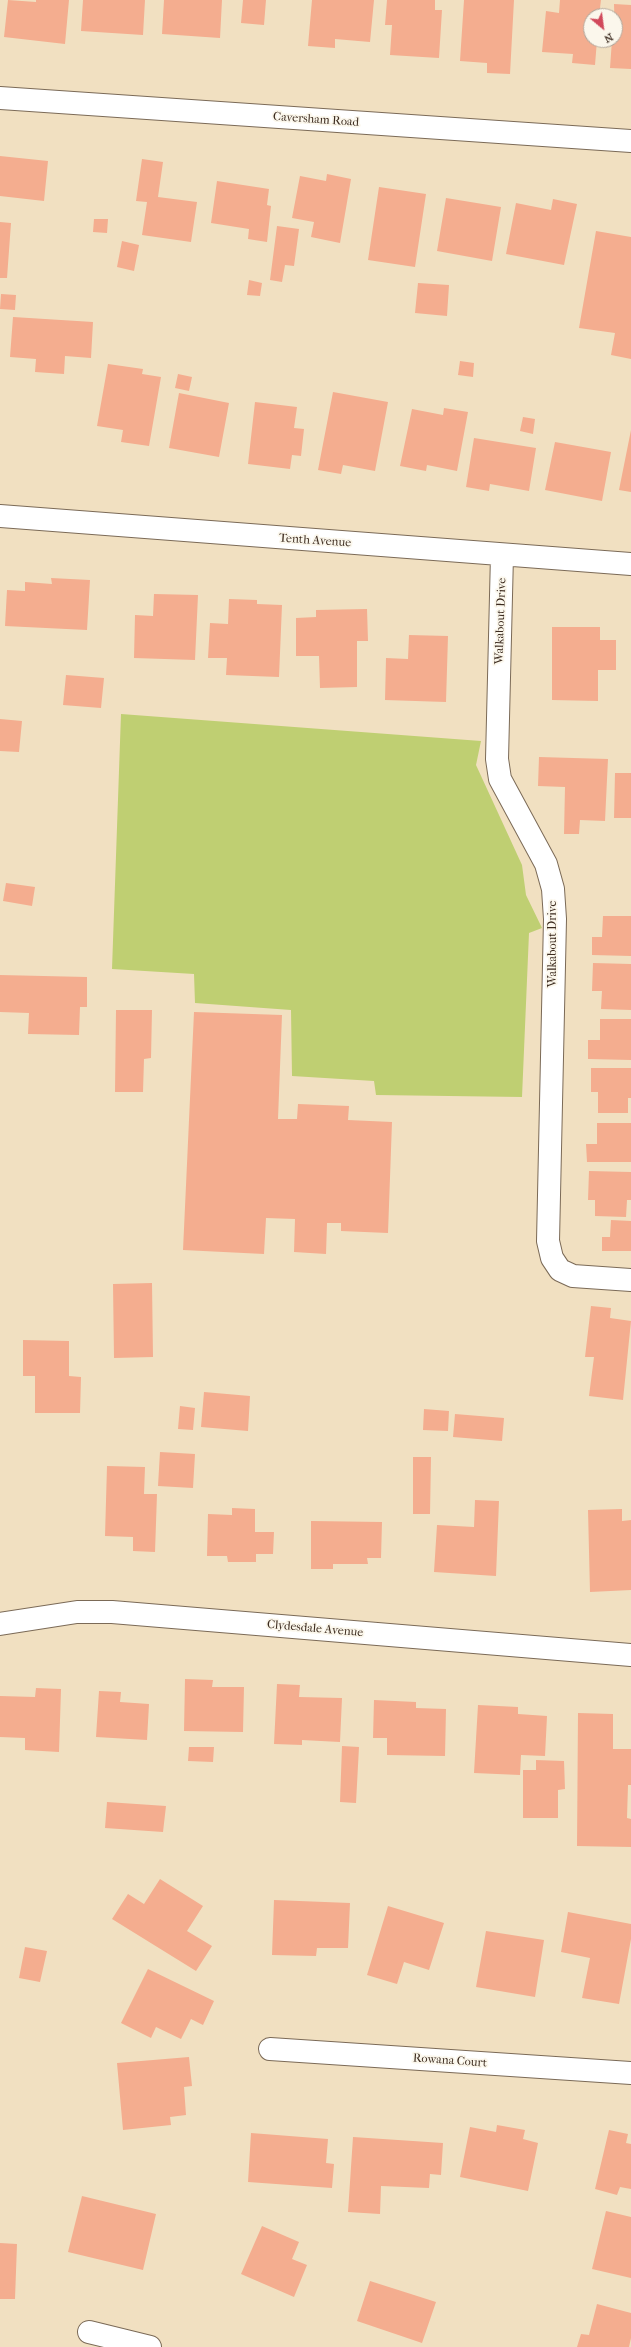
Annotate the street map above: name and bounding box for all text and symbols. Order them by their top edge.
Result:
north arrow [583,8,623,48]
text: N [602,30,615,46]
street label: Caversham Road [273,110,359,130]
street label: Tenth Avenue [278,531,352,551]
street label: Walkabout Drive [492,577,510,665]
street label: Walkabout Drive [546,901,560,987]
street label: Clydesdale Avenue [266,1618,364,1640]
street label: Rowana Court [413,2051,487,2071]

